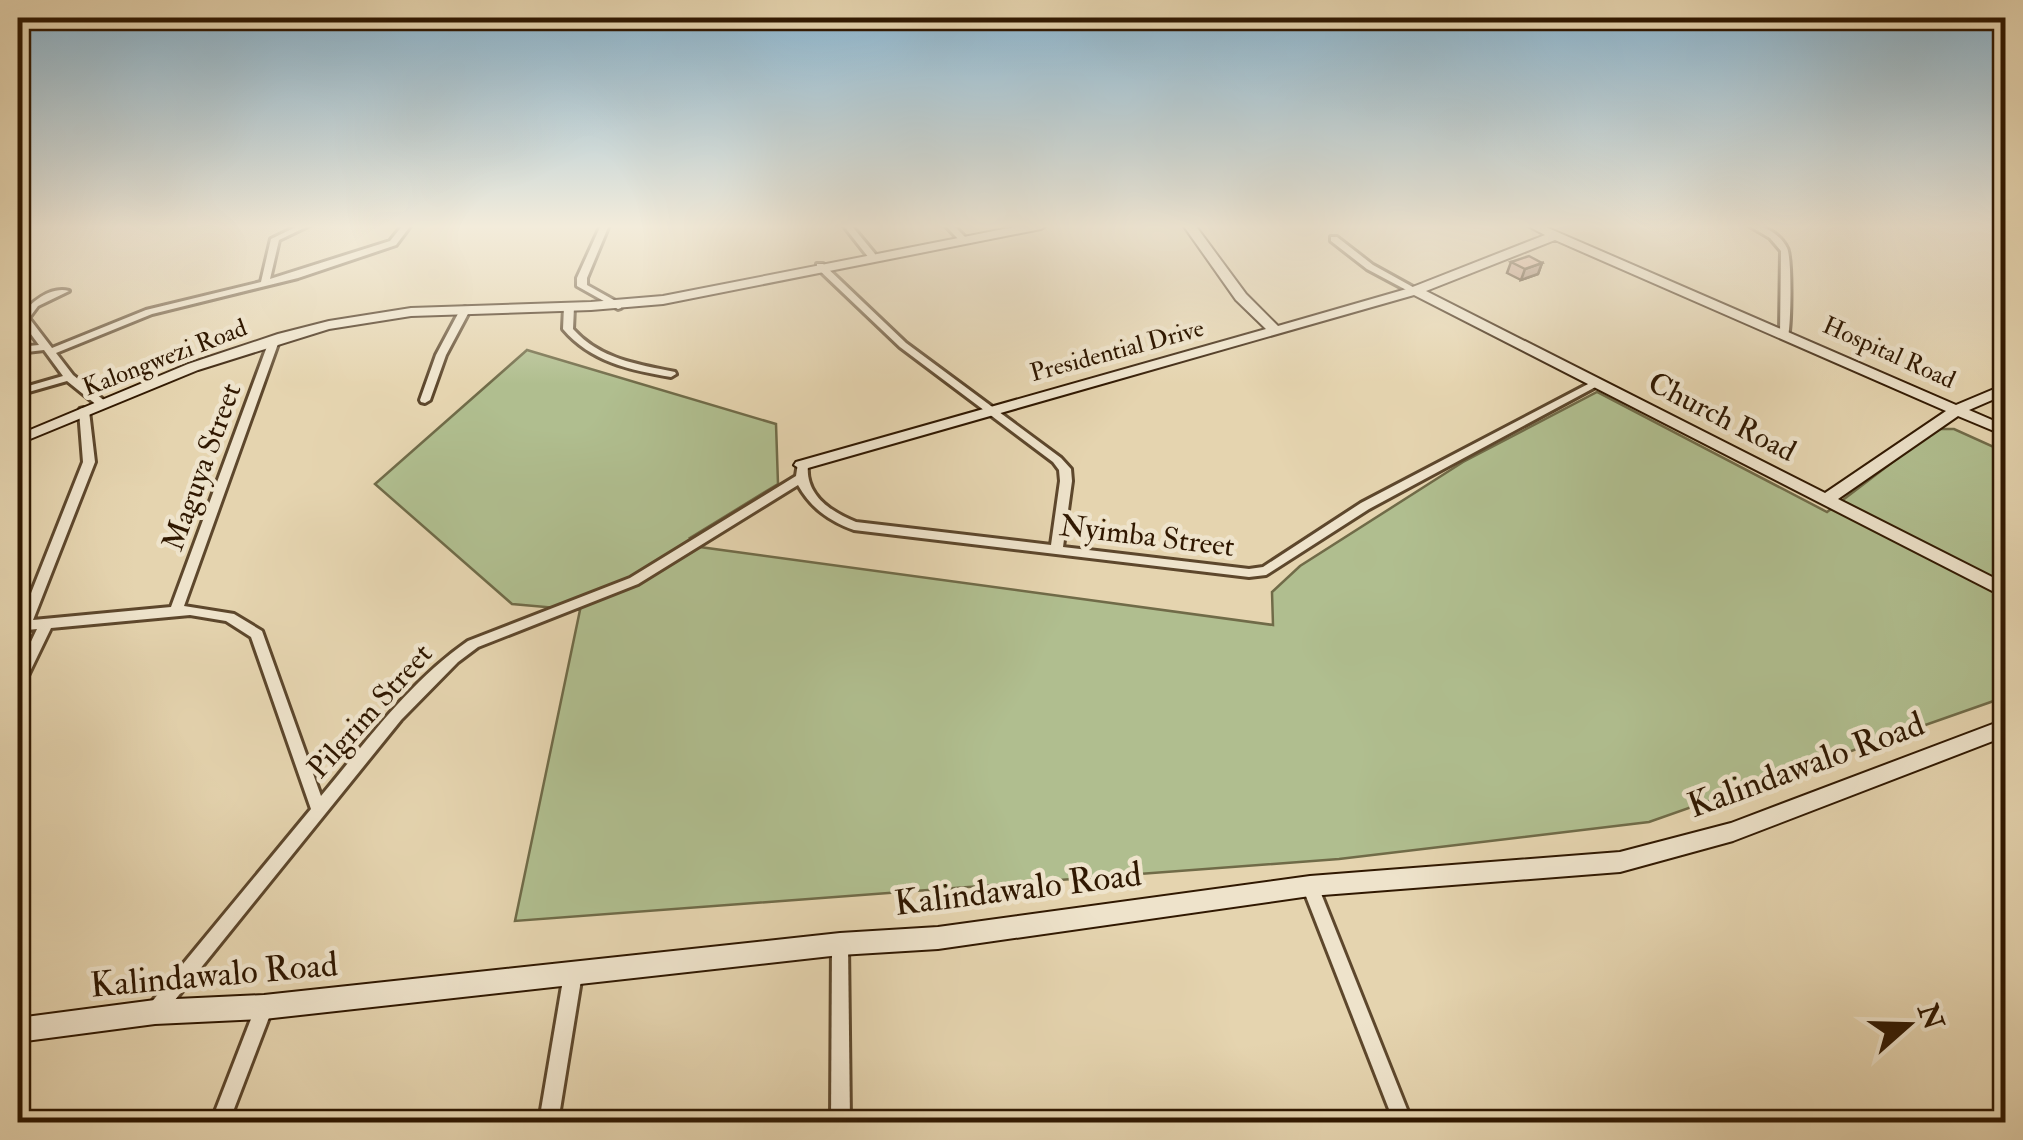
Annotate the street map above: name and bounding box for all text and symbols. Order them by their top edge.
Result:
street label: Hospital Road [1818,310,1960,396]
street label: Kalongwezi Road [79,312,251,404]
street label: Presidential Drive [1027,313,1207,389]
street label: Church Road [1642,364,1802,470]
street label: Maguya Street [155,378,250,556]
street label: Nyimba Street [1057,507,1237,565]
street label: Pilgrim Street [300,636,440,786]
street label: Kalindawalo Road [1682,702,1930,828]
street label: Kalindawalo Road [892,852,1144,926]
street label: Kalindawalo Road [88,942,340,1008]
north arrow [1858,975,1958,1075]
text: N [1909,998,1951,1036]

